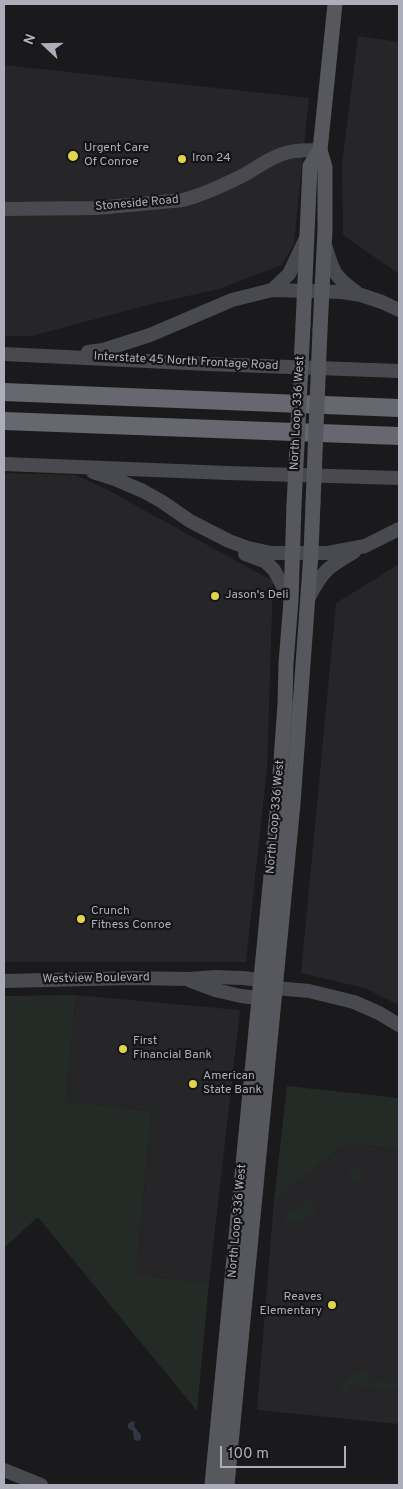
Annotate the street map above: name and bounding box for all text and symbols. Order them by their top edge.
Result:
north arrow [20,20,70,70]
text: N [21,32,40,47]
place label: Urgent Care Of Conroe [84,142,149,170]
marker: Urgent Care Of Conroe [66,149,80,163]
place label: Iron 24 [192,152,231,166]
marker: Iron 24 [176,153,188,165]
street label: Stoneside Road [95,193,179,215]
street label: Interstate 45 North Frontage Road [93,350,279,374]
street label: North Loop 336 West [288,356,308,470]
place label: Jason's Deli [225,589,288,603]
marker: Jason's Deli [209,590,221,602]
street label: North Loop 336 West [264,759,288,875]
place label: Crunch Fitness Conroe [91,905,171,933]
marker: Crunch Fitness Conroe [75,913,87,925]
street label: Westview Boulevard [42,971,150,987]
place label: First Financial Bank [133,1035,212,1063]
marker: First Financial Bank [117,1043,129,1055]
place label: American State Bank [203,1070,262,1098]
marker: American State Bank [187,1078,199,1090]
street label: North Loop 336 West [226,1163,250,1279]
place label: Reaves Elementary [260,1291,322,1319]
marker: Reaves Elementary [326,1299,338,1311]
scale bar [223,1436,349,1468]
text: 100 m [228,1445,269,1464]

